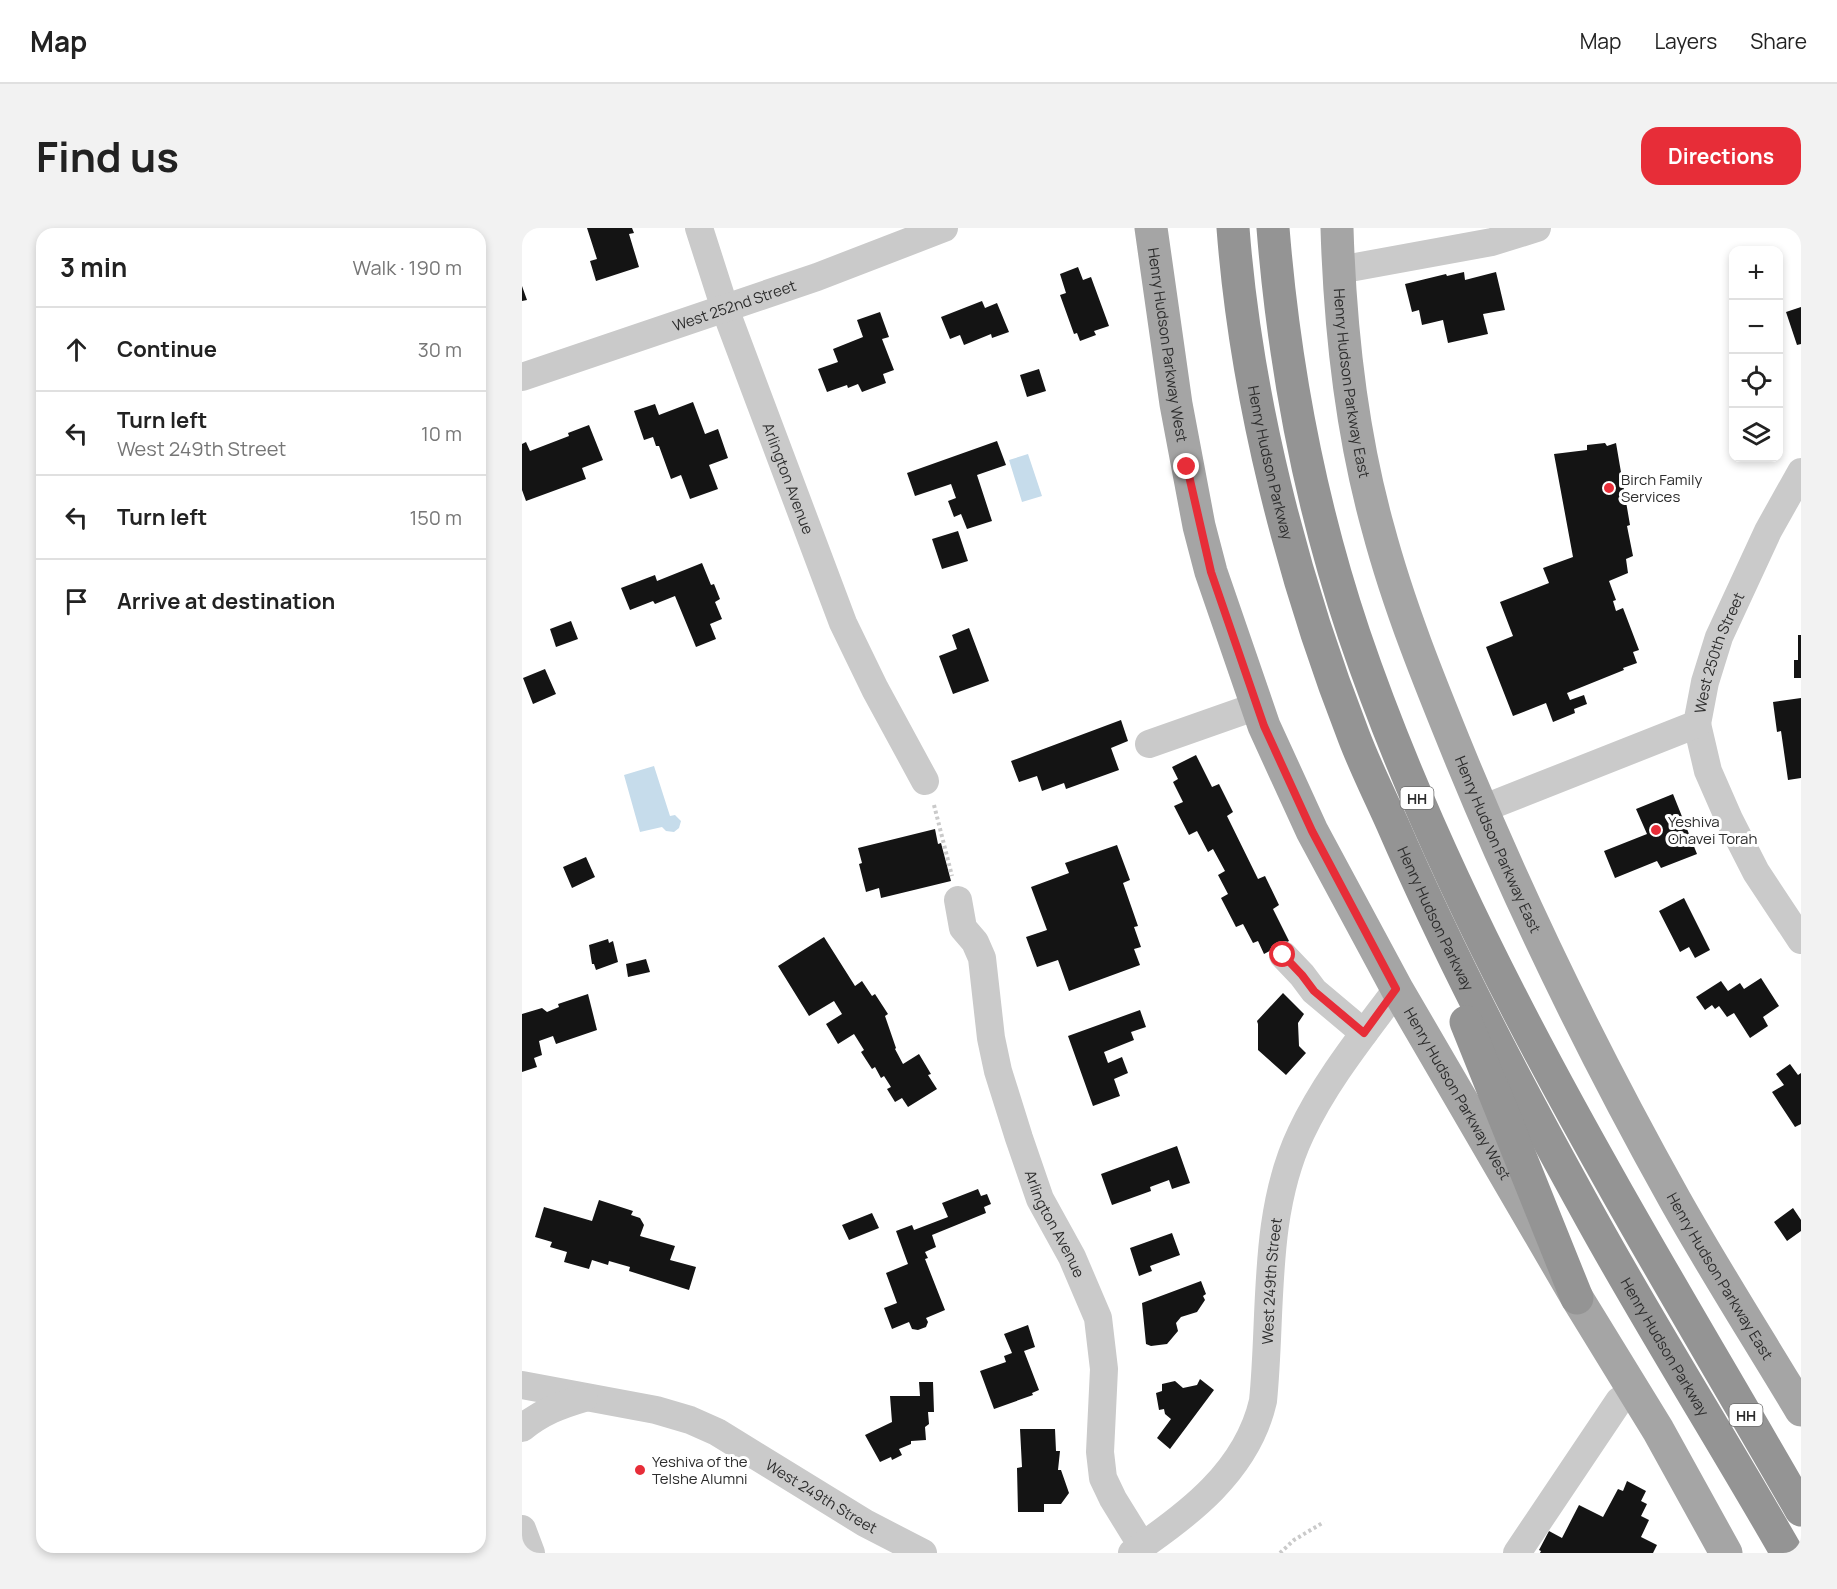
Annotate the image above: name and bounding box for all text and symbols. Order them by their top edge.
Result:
text: Map [30,22,87,60]
text: Map [1580,27,1621,55]
text: Layers [1654,27,1717,55]
text: Share [1750,27,1807,55]
text: Find us [36,127,179,185]
button: Directions [1641,127,1801,185]
street label: Henry Hudson Parkway West [1143,246,1193,444]
map controls [1729,246,1783,462]
button: + [1729,246,1783,300]
text: 3 min [60,249,127,285]
text: Walk · 190 m [353,254,462,281]
street label: West 252nd Street [670,274,799,336]
street label: Henry Hudson Parkway East [1329,288,1376,480]
button: − [1729,300,1783,354]
icon: ahead [60,333,93,366]
text: Continue [117,334,217,364]
text: 30 m [418,336,462,363]
button: locate [1729,354,1783,408]
street label: Henry Hudson Parkway [1243,384,1299,542]
text: Turn left [117,405,207,435]
button: layers [1729,408,1783,462]
icon: left [60,417,93,450]
text: 10 m [421,420,462,447]
street label: Arlington Avenue [758,420,819,537]
text: West 249th Street [117,435,286,462]
route end [1173,453,1199,479]
place label: Birch Family Services [1621,469,1702,507]
marker: Birch Family Services [1602,481,1616,495]
icon: left [60,501,93,534]
text: Turn left [117,502,207,532]
text: 150 m [409,504,462,531]
icon: arrive [60,585,93,618]
text: Arrive at destination [117,586,335,616]
street label: West 250th Street [1689,589,1749,715]
street label: Henry Hudson Parkway East [1450,752,1546,936]
road number: HH [1400,787,1434,809]
place label: Yeshiva Ohavei Torah [1668,811,1757,849]
marker: Yeshiva Ohavei Torah [1649,823,1663,837]
street label: Henry Hudson Parkway [1393,843,1479,994]
route start [1269,941,1295,967]
street label: Henry Hudson Parkway West [1399,1003,1516,1184]
street label: Arlington Avenue [1020,1167,1090,1281]
street label: Henry Hudson Parkway East [1664,1189,1778,1363]
street label: West 249th Street [1256,1216,1286,1345]
street label: Henry Hudson Parkway [1619,1274,1713,1420]
road number: HH [1730,1404,1762,1426]
place label: Yeshiva of the Telshe Alumni [652,1451,748,1489]
street label: West 249th Street [762,1454,881,1538]
marker: Yeshiva of the Telshe Alumni [633,1463,647,1477]

